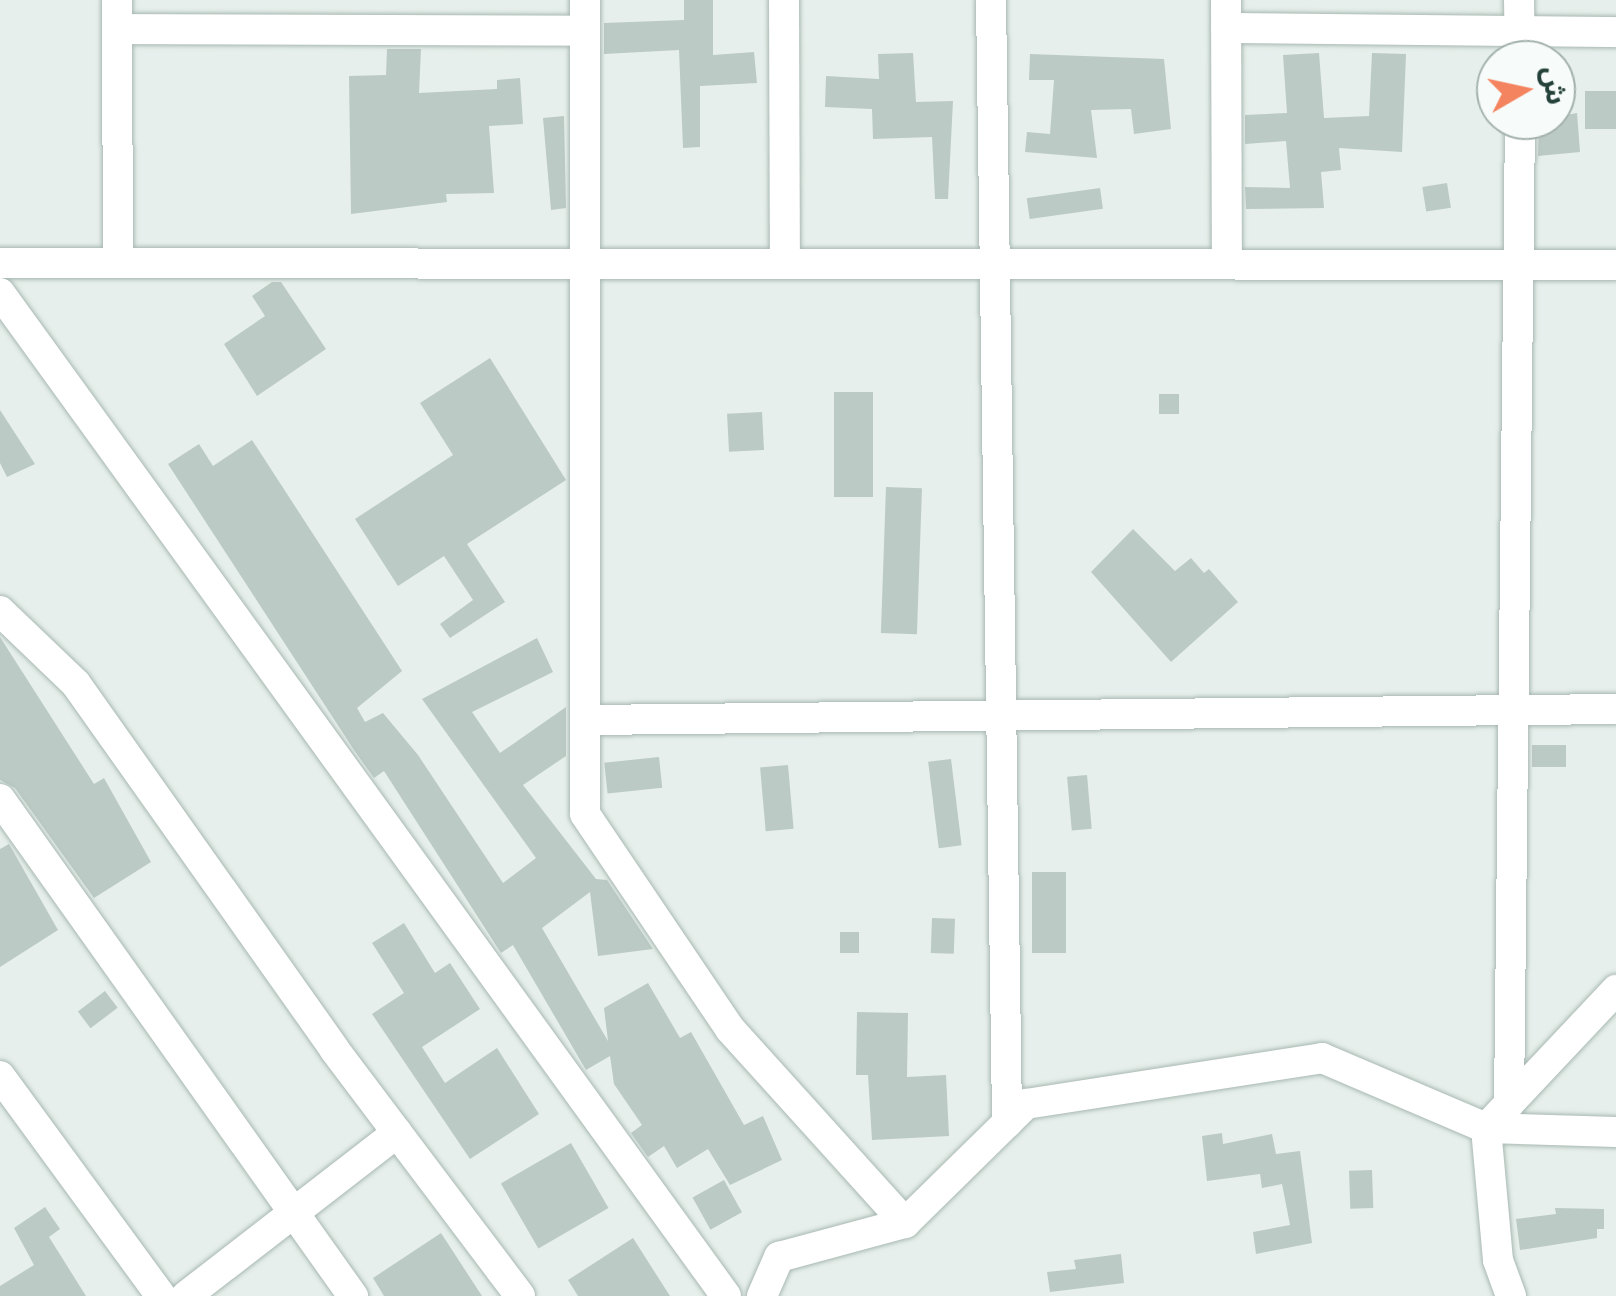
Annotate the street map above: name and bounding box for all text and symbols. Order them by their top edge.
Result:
north arrow [1476,40,1576,140]
text: ش [1534,64,1573,107]

